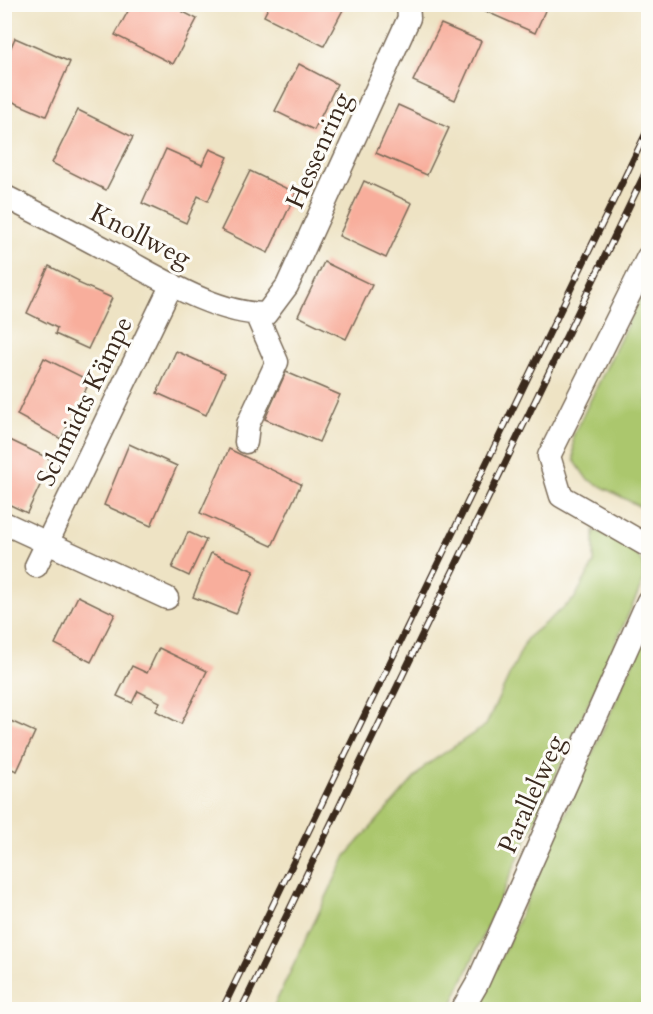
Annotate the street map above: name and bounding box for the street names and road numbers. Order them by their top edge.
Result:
street label: Hessenring [277,86,360,214]
street label: Knollweg [84,195,197,276]
street label: Schmidts Kämpe [28,311,141,492]
street label: Parallelweg [490,729,573,859]

